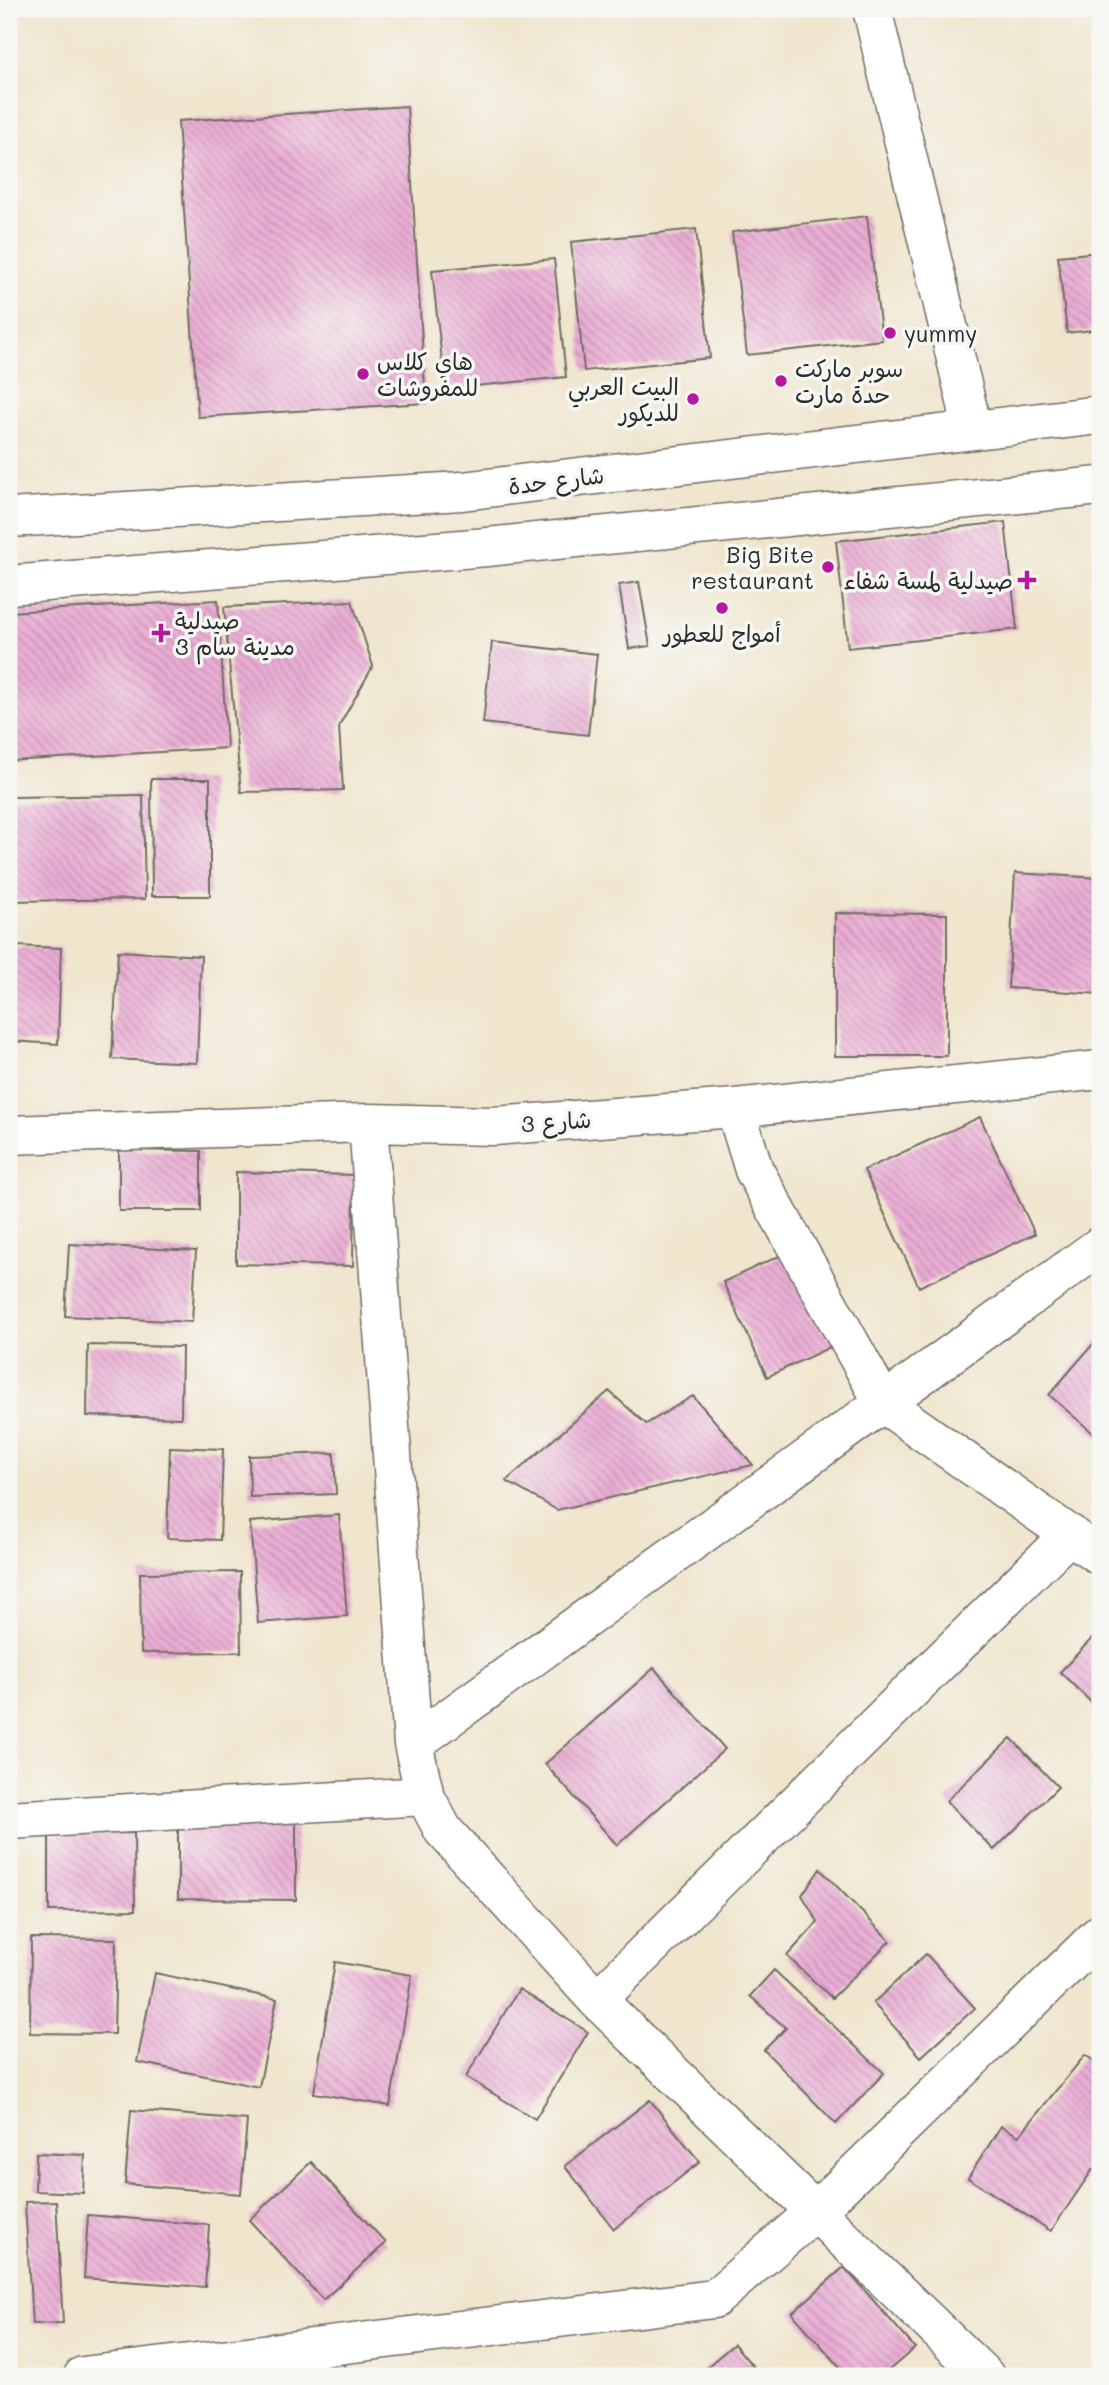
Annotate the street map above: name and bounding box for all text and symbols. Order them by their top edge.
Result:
place label: yummy [904,318,977,348]
marker: yummy [882,325,898,341]
place label: هاي كلاس للمفروشات [377,346,478,402]
place label: سوبر ماركت حدة مارت [795,353,903,409]
marker: هاي كلاس للمفروشات [355,366,371,382]
place label: البيت العربي للديكور [568,371,679,428]
marker: سوبر ماركت حدة مارت [773,373,789,389]
marker: البيت العربي للديكور [685,391,701,407]
street label: شارع حدة [506,459,606,503]
place label: Big Bite restaurant [691,539,814,595]
marker: Big Bite restaurant [820,559,836,575]
place label: صيدلية لمسة شفاء [843,565,1013,595]
marker: صيدلية لمسة شفاء [1019,572,1035,588]
marker: أمواج للعطور [714,600,730,616]
place label: صيدلية مدينة سام 3 [175,605,295,665]
place label: أمواج للعطور [661,618,781,650]
marker: صيدلية مدينة سام 3 [153,625,169,641]
street label: شارع 3 [520,1104,592,1140]

